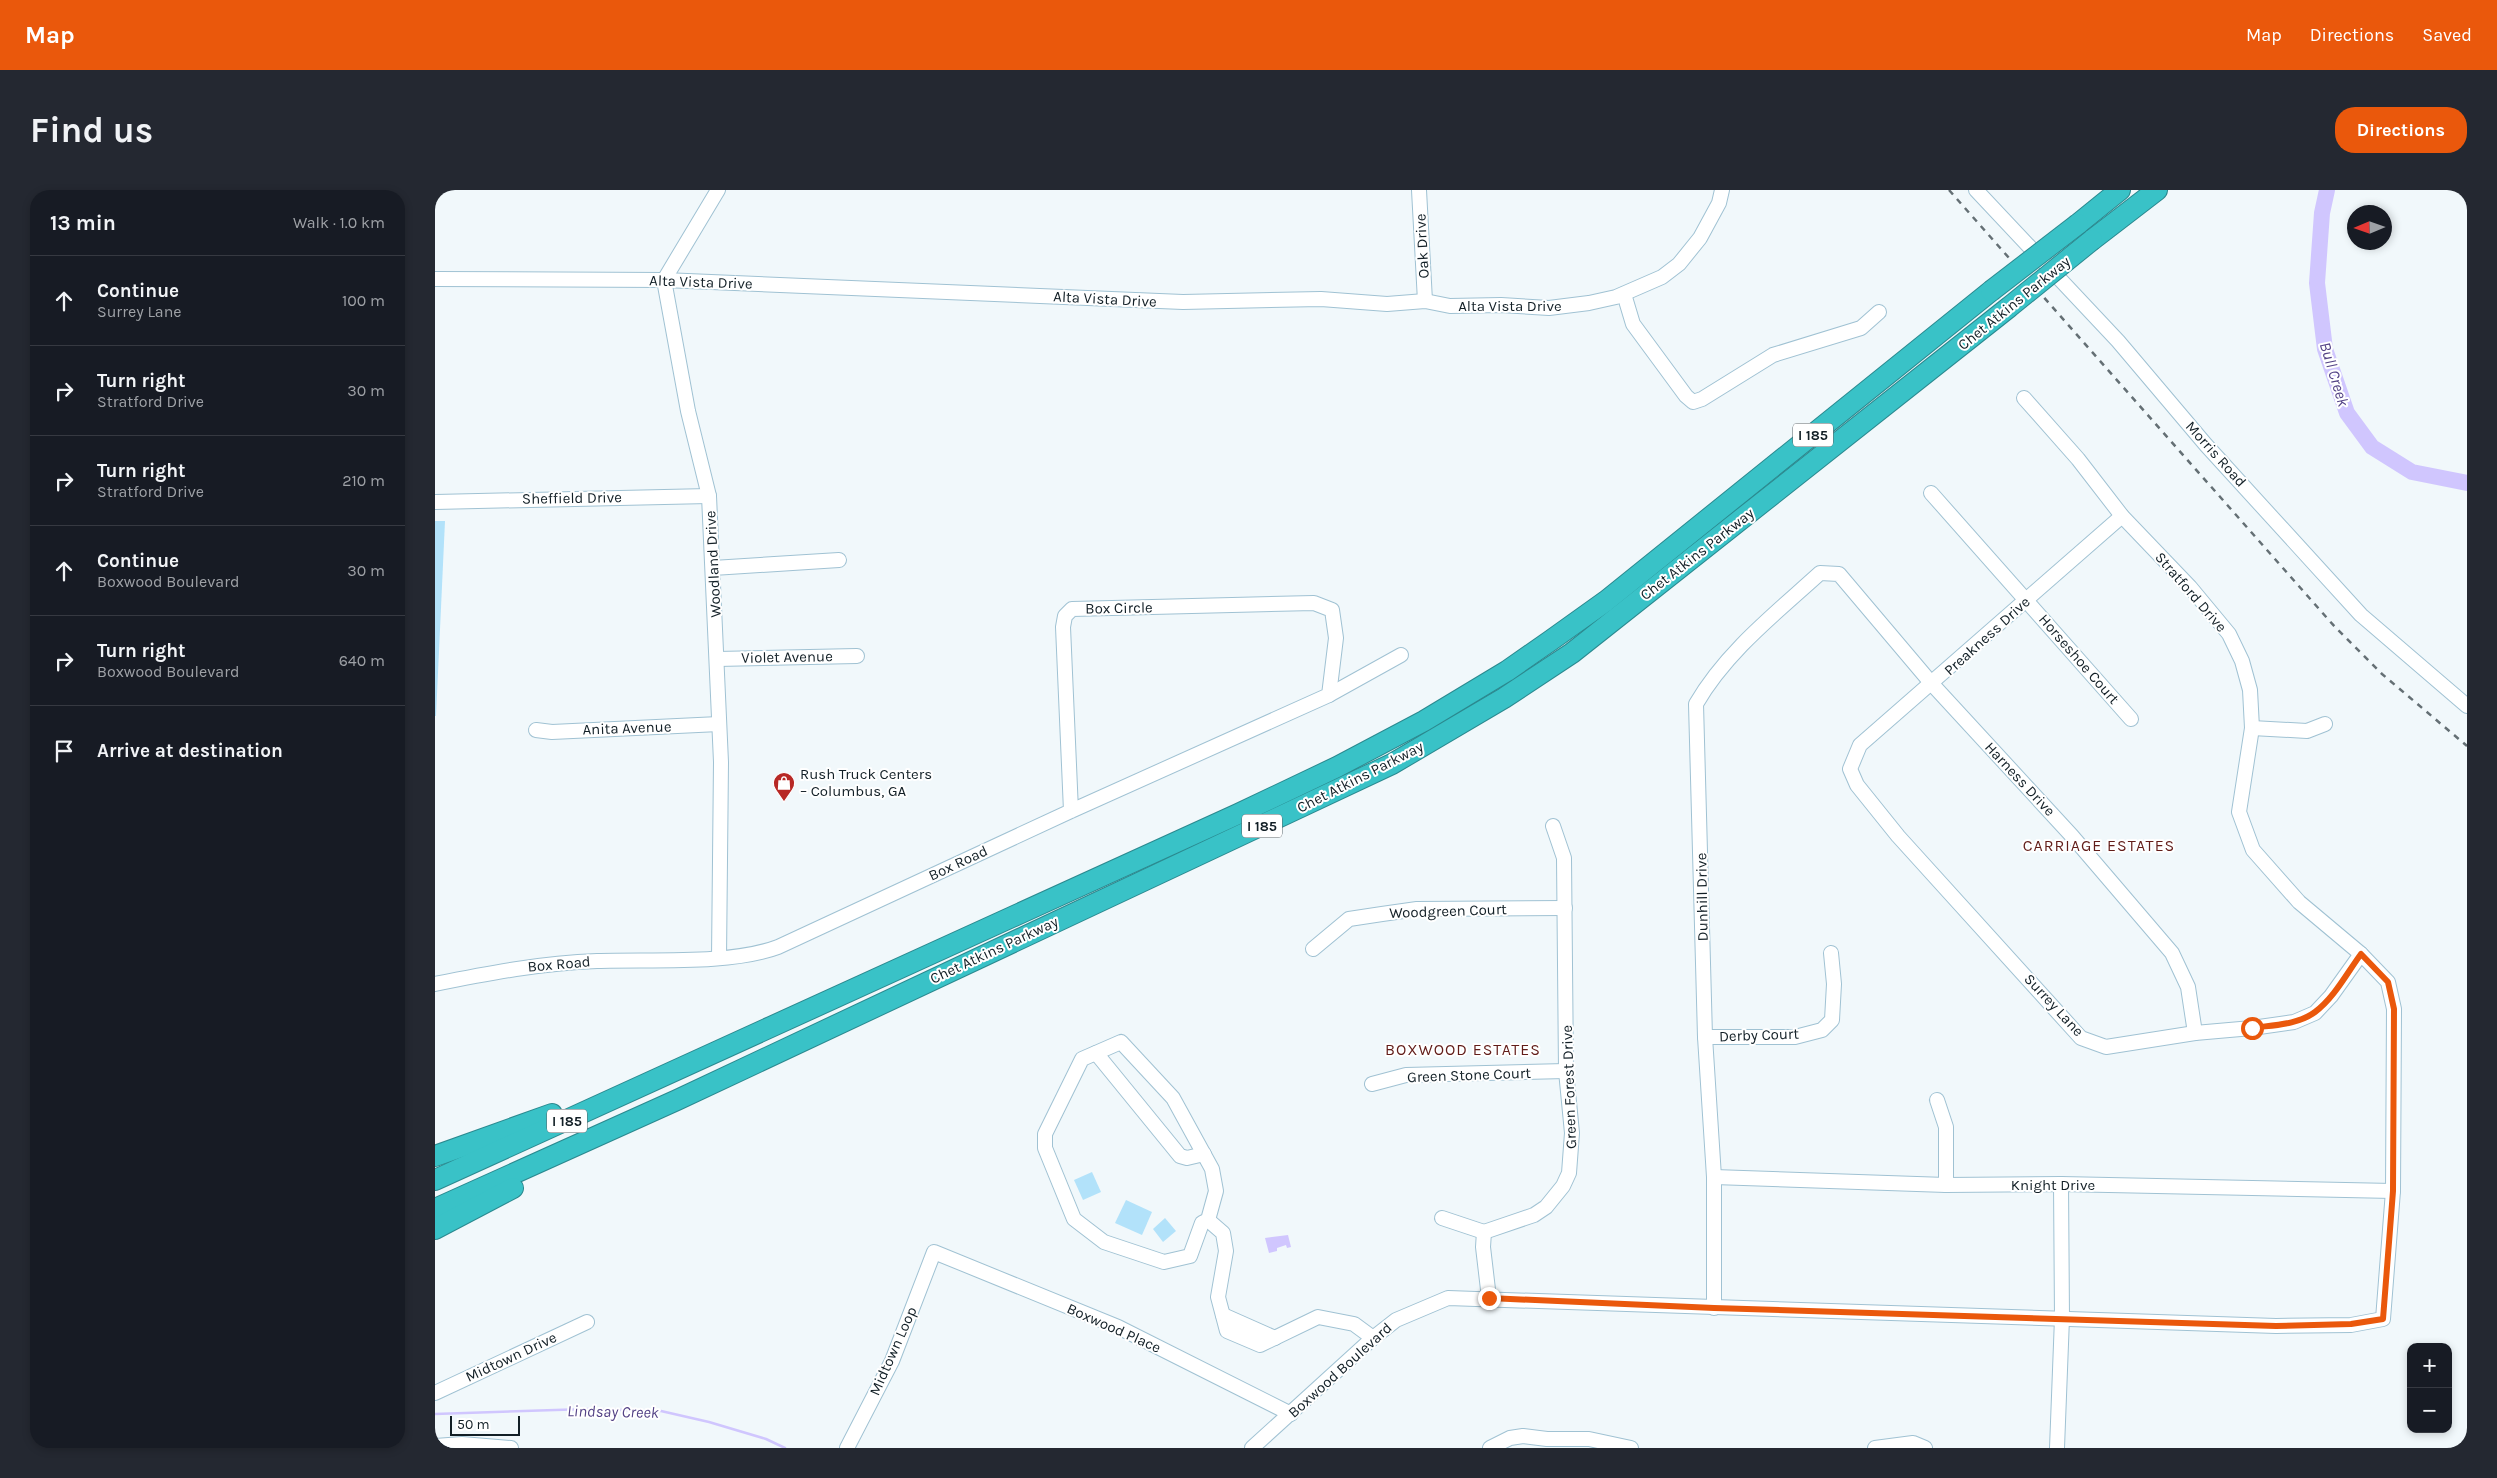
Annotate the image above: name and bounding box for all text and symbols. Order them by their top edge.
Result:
text: Map [25,21,75,49]
text: Map [2246,24,2282,46]
text: Directions [2310,24,2394,46]
text: Saved [2422,24,2472,46]
button: Directions [2335,107,2467,153]
text: Find us [30,110,153,151]
north arrow [2347,205,2392,250]
text: 13 min [50,211,116,235]
text: Walk · 1.0 km [293,213,385,232]
street label: Oak Drive [1411,213,1433,279]
street label: Chet Atkins Parkway [1954,252,2074,354]
street label: Alta Vista Drive [649,271,753,293]
text: Continue [97,280,179,302]
icon: ahead [50,287,78,315]
street label: Alta Vista Drive [1053,287,1157,311]
text: 100 m [342,291,385,310]
street label: Alta Vista Drive [1458,297,1562,315]
text: Surrey Lane [97,302,182,321]
water label: Bull Creek [2316,340,2354,410]
text: Turn right [97,370,186,392]
icon: right [50,377,78,405]
text: 30 m [347,381,385,400]
text: Stratford Drive [97,392,204,411]
street label: Morris Road [2182,417,2250,491]
road number: I 185 [1793,424,1833,446]
text: Turn right [97,460,186,482]
icon: right [50,467,78,495]
text: 210 m [342,471,385,490]
text: Stratford Drive [97,482,204,501]
street label: Sheffield Drive [522,488,622,508]
street label: Chet Atkins Parkway [1637,504,1757,604]
street label: Woodland Drive [701,510,725,618]
street label: Stratford Drive [2151,548,2231,636]
text: Continue [97,550,179,572]
icon: ahead [50,557,78,585]
text: 30 m [347,561,385,580]
text: Boxwood Boulevard [97,572,239,591]
street label: Preakness Drive [1940,593,2034,679]
street label: Box Circle [1085,598,1153,618]
street label: Horseshoe Court [2035,610,2123,708]
text: Turn right [97,640,186,662]
icon: right [50,647,78,675]
street label: Violet Avenue [741,647,833,667]
text: 640 m [339,651,385,670]
text: Boxwood Boulevard [97,662,239,681]
street label: Anita Avenue [582,717,672,739]
icon: arrive [50,737,78,765]
street label: Chet Atkins Parkway [1294,737,1426,817]
street label: Harness Drive [1981,738,2059,820]
text: Arrive at destination [97,740,283,762]
place label: Rush Truck Centers – Columbus, GA [800,765,932,800]
shop icon: Rush Truck Centers – Columbus, GA [772,771,796,802]
road number: I 185 [1242,814,1282,838]
district label: CARRIAGE ESTATES [2023,836,2175,855]
street label: Box Road [926,841,990,885]
street label: Dunhill Drive [1692,853,1712,941]
street label: Woodgreen Court [1389,900,1507,922]
street label: Chet Atkins Parkway [927,912,1061,988]
street label: Box Road [527,952,591,976]
street label: Surrey Lane [2020,970,2088,1040]
route start [2241,1017,2264,1040]
street label: Green Forest Drive [1558,1025,1580,1149]
street label: Derby Court [1719,1025,1800,1045]
district label: BOXWOOD ESTATES [1385,1040,1541,1059]
street label: Green Stone Court [1407,1064,1532,1086]
road number: I 185 [547,1109,587,1132]
street label: Knight Drive [2011,1176,2095,1194]
route end [1478,1287,1501,1310]
street label: Boxwood Place [1064,1299,1164,1357]
street label: Midtown Loop [865,1304,921,1398]
street label: Boxwood Boulevard [1284,1319,1396,1421]
street label: Midtown Drive [463,1328,559,1386]
map controls [2407,1343,2452,1433]
button: + [2407,1343,2452,1388]
button: − [2407,1388,2452,1433]
water label: Lindsay Creek [567,1401,660,1422]
scale bar [450,1413,520,1436]
text: 50 m [457,1416,490,1433]

